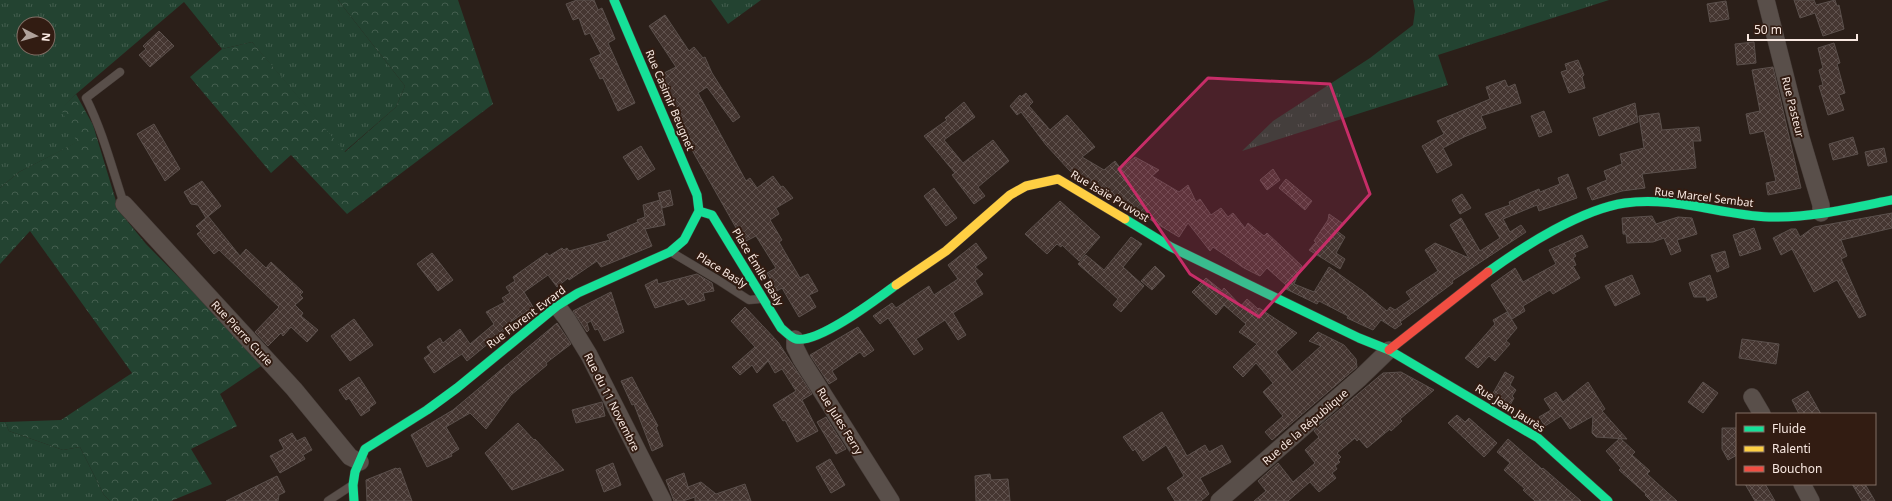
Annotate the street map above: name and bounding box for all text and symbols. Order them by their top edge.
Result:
north arrow [16,16,56,56]
scale bar [1748,16,1857,42]
text: 50 m [1754,21,1782,38]
text: N [39,32,54,42]
street label: Rue Casimir Beugnet [642,47,699,153]
street label: Rue Pasteur [1779,75,1808,139]
street label: Rue Isaïe Pruvost [1068,166,1152,225]
street label: Rue Marcel Sembat [1654,183,1755,210]
street label: Place Émile Basly [729,225,788,309]
street label: Place Basly [694,248,751,291]
street label: Rue Florent Evrard [483,282,568,351]
street label: Rue Pierre Curie [208,297,276,368]
street label: Rue du 11 Novembre [581,350,644,454]
street label: Rue Jean Jaurès [1473,380,1548,435]
street label: Rue Jules Ferry [814,384,867,457]
street label: Rue de la République [1259,385,1351,468]
legend [1736,413,1876,485]
text: Fluide [1772,420,1806,437]
text: Ralenti [1772,440,1811,457]
text: Bouchon [1772,460,1822,477]

